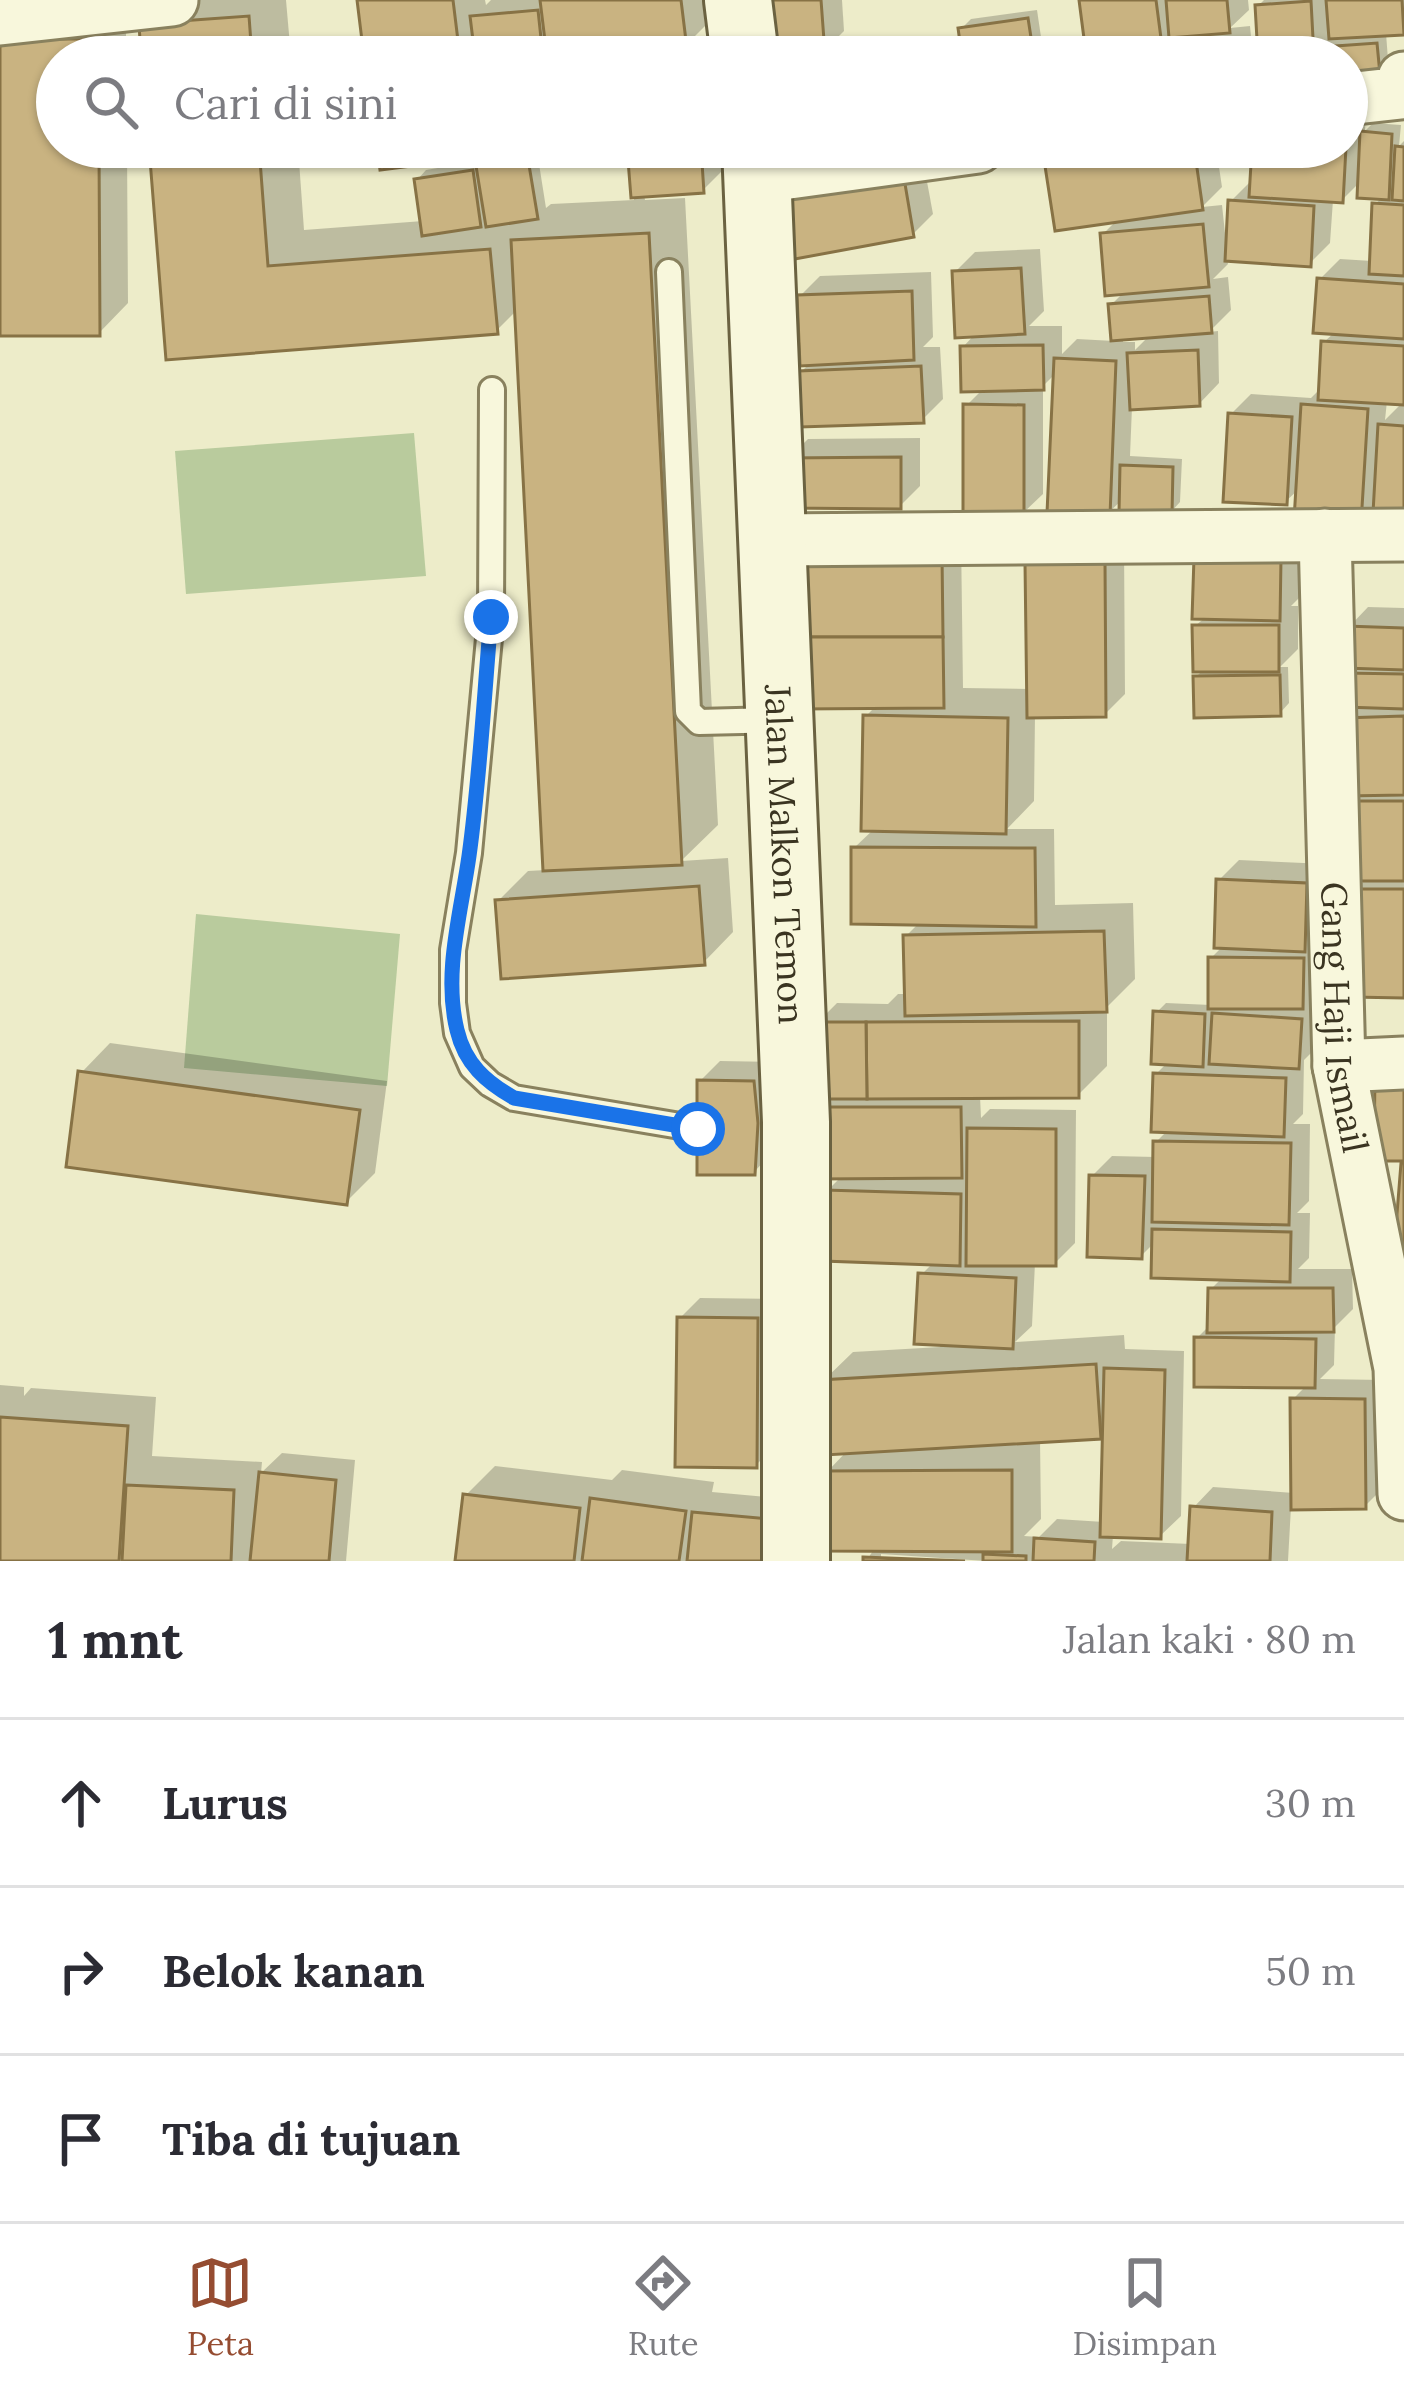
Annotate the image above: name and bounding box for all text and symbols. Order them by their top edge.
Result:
search box [36,36,1368,168]
icon: search [78,69,144,135]
text: Cari di sini [174,74,397,131]
route end [464,590,518,644]
street label: Jalan Malkon Temon [755,683,815,1025]
street label: Gang Haji Ismail [1311,881,1379,1156]
route start [671,1102,725,1156]
text: 1 mnt [48,1607,182,1672]
text: Jalan kaki · 80 m [1063,1614,1356,1664]
icon: ahead [48,1770,114,1836]
text: Lurus [162,1774,288,1831]
text: 30 m [1265,1778,1356,1828]
icon: right [48,1938,114,2004]
text: Belok kanan [162,1942,425,1999]
text: 50 m [1265,1946,1356,1996]
icon: arrive [48,2106,114,2172]
text: Tiba di tujuan [162,2110,460,2167]
tab: Peta [187,2250,254,2364]
tab: Rute [628,2250,699,2364]
tab: Disimpan [1072,2250,1217,2364]

